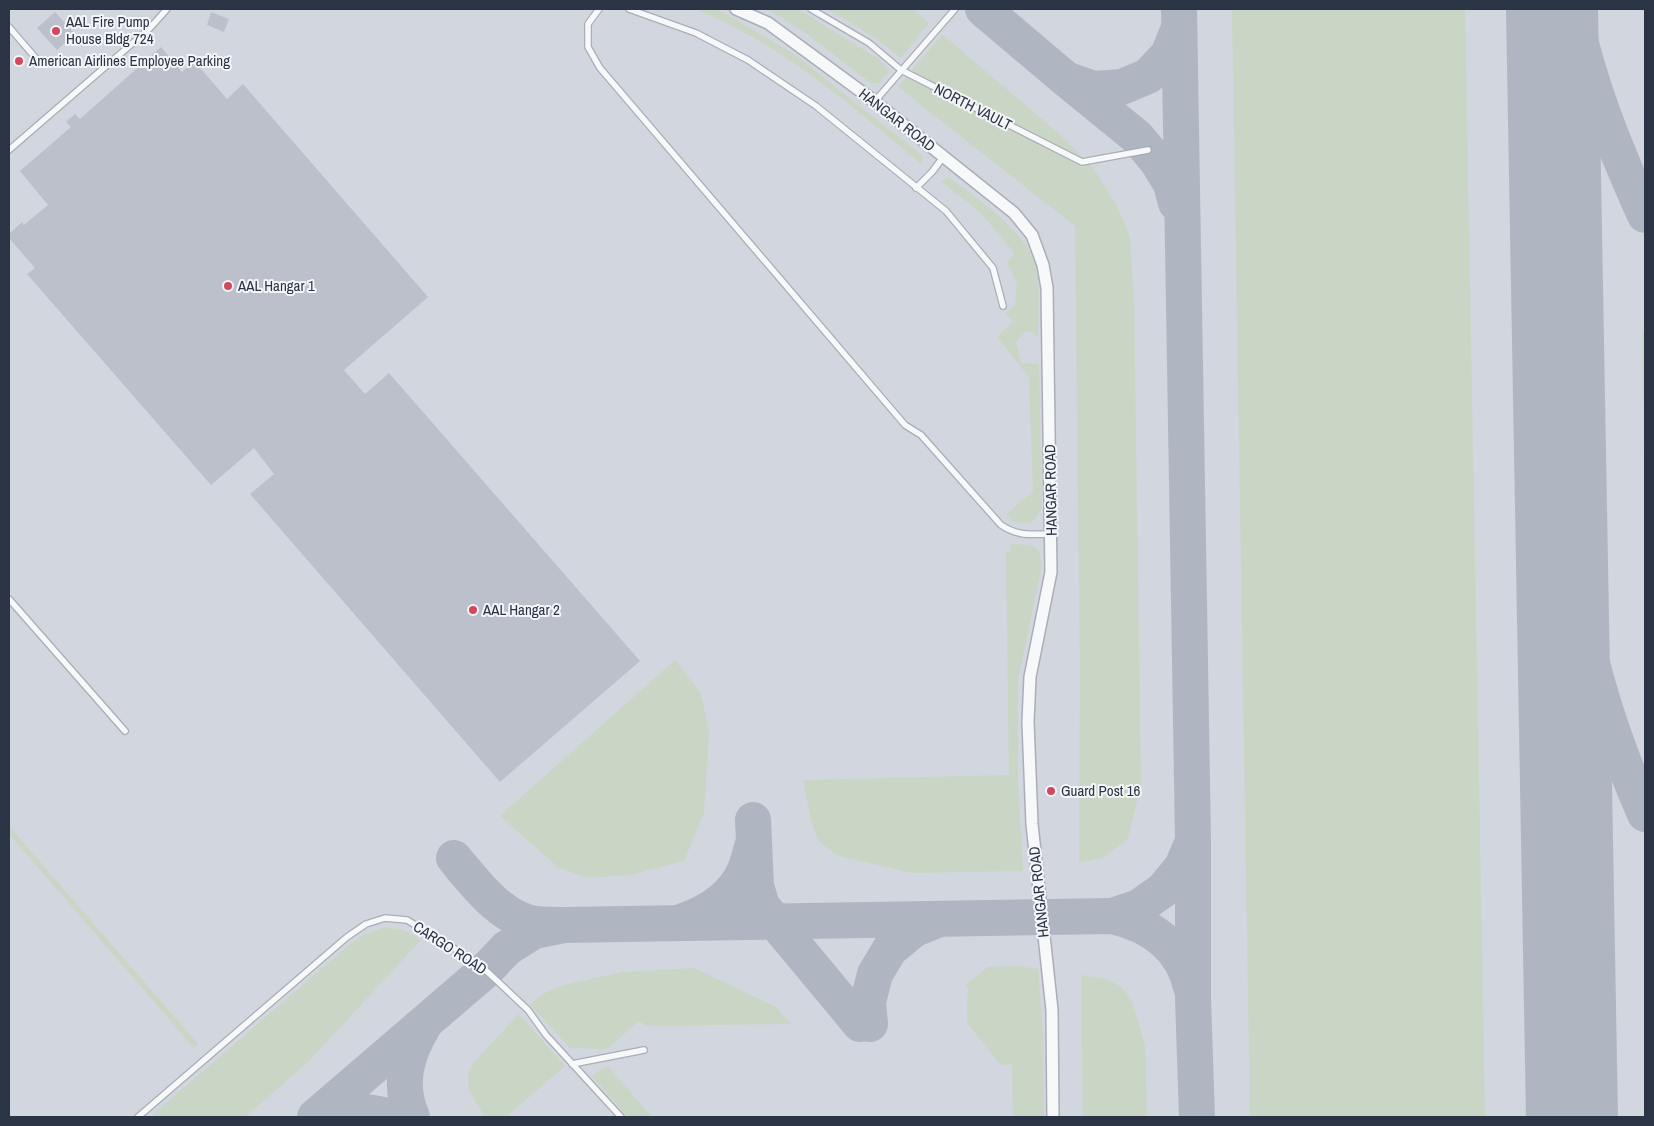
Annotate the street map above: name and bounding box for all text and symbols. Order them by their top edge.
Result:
place label: AAL Fire Pump House Bldg 724 [65,11,154,49]
marker: AAL Fire Pump House Bldg 724 [50,25,62,37]
place label: American Airlines Employee Parking [28,50,230,71]
marker: American Airlines Employee Parking [13,55,25,67]
street label: NORTH VAULT [931,78,1016,135]
street label: HANGAR ROAD [855,83,940,156]
place label: AAL Hangar 1 [237,275,315,296]
marker: AAL Hangar 1 [222,280,234,292]
street label: HANGAR ROAD [1039,444,1062,536]
place label: AAL Hangar 2 [482,599,560,620]
marker: AAL Hangar 2 [467,604,479,616]
place label: Guard Post 16 [1061,780,1140,801]
marker: Guard Post 16 [1045,785,1057,797]
street label: HANGAR ROAD [1023,845,1054,939]
street label: CARGO ROAD [409,916,491,979]

